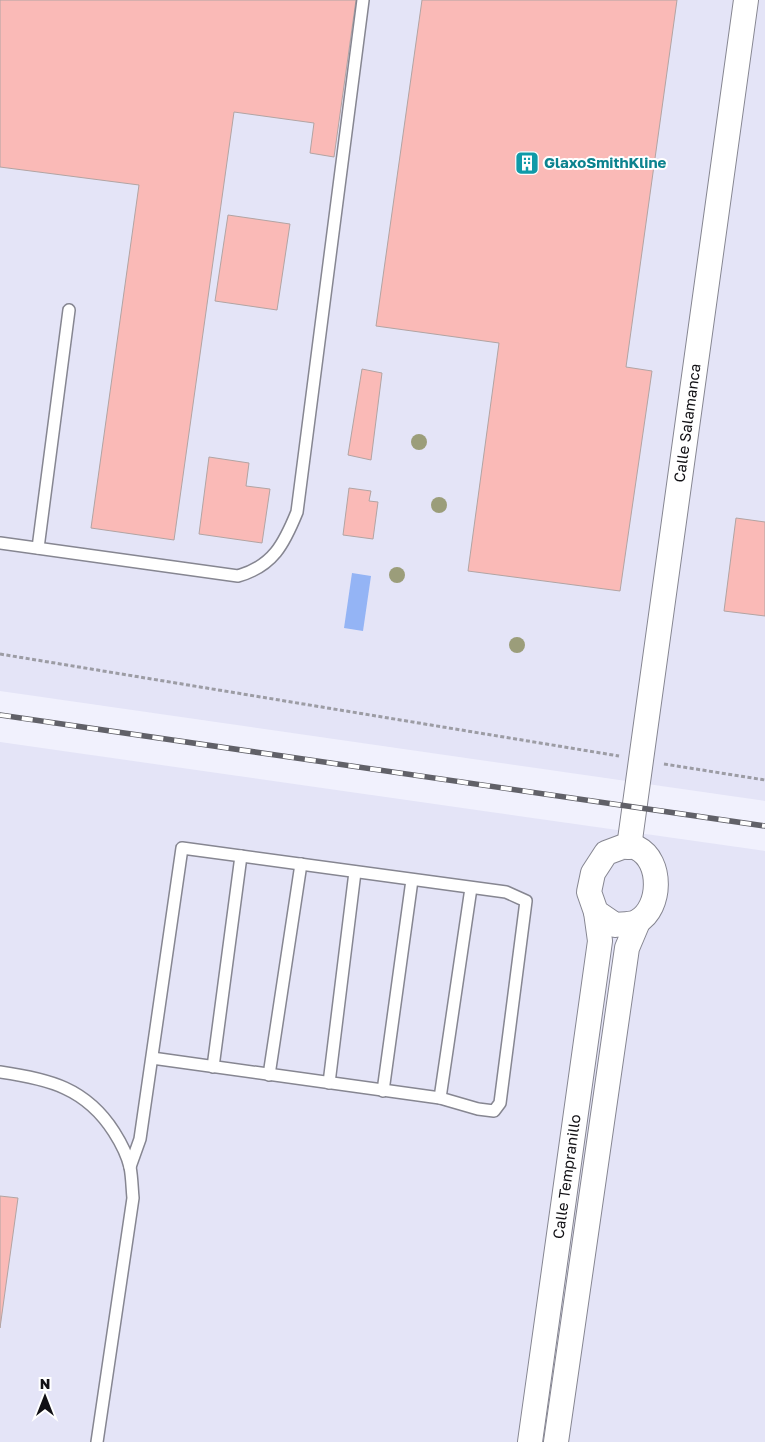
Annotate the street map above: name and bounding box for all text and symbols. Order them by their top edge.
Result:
building icon: GlaxoSmithKline [514,150,540,176]
place label: GlaxoSmithKline [544,153,667,171]
street label: Calle Salamanca [669,362,704,483]
street label: Calle Tempranillo [548,1113,584,1240]
north arrow [20,1372,70,1422]
text: N [40,1375,50,1392]

